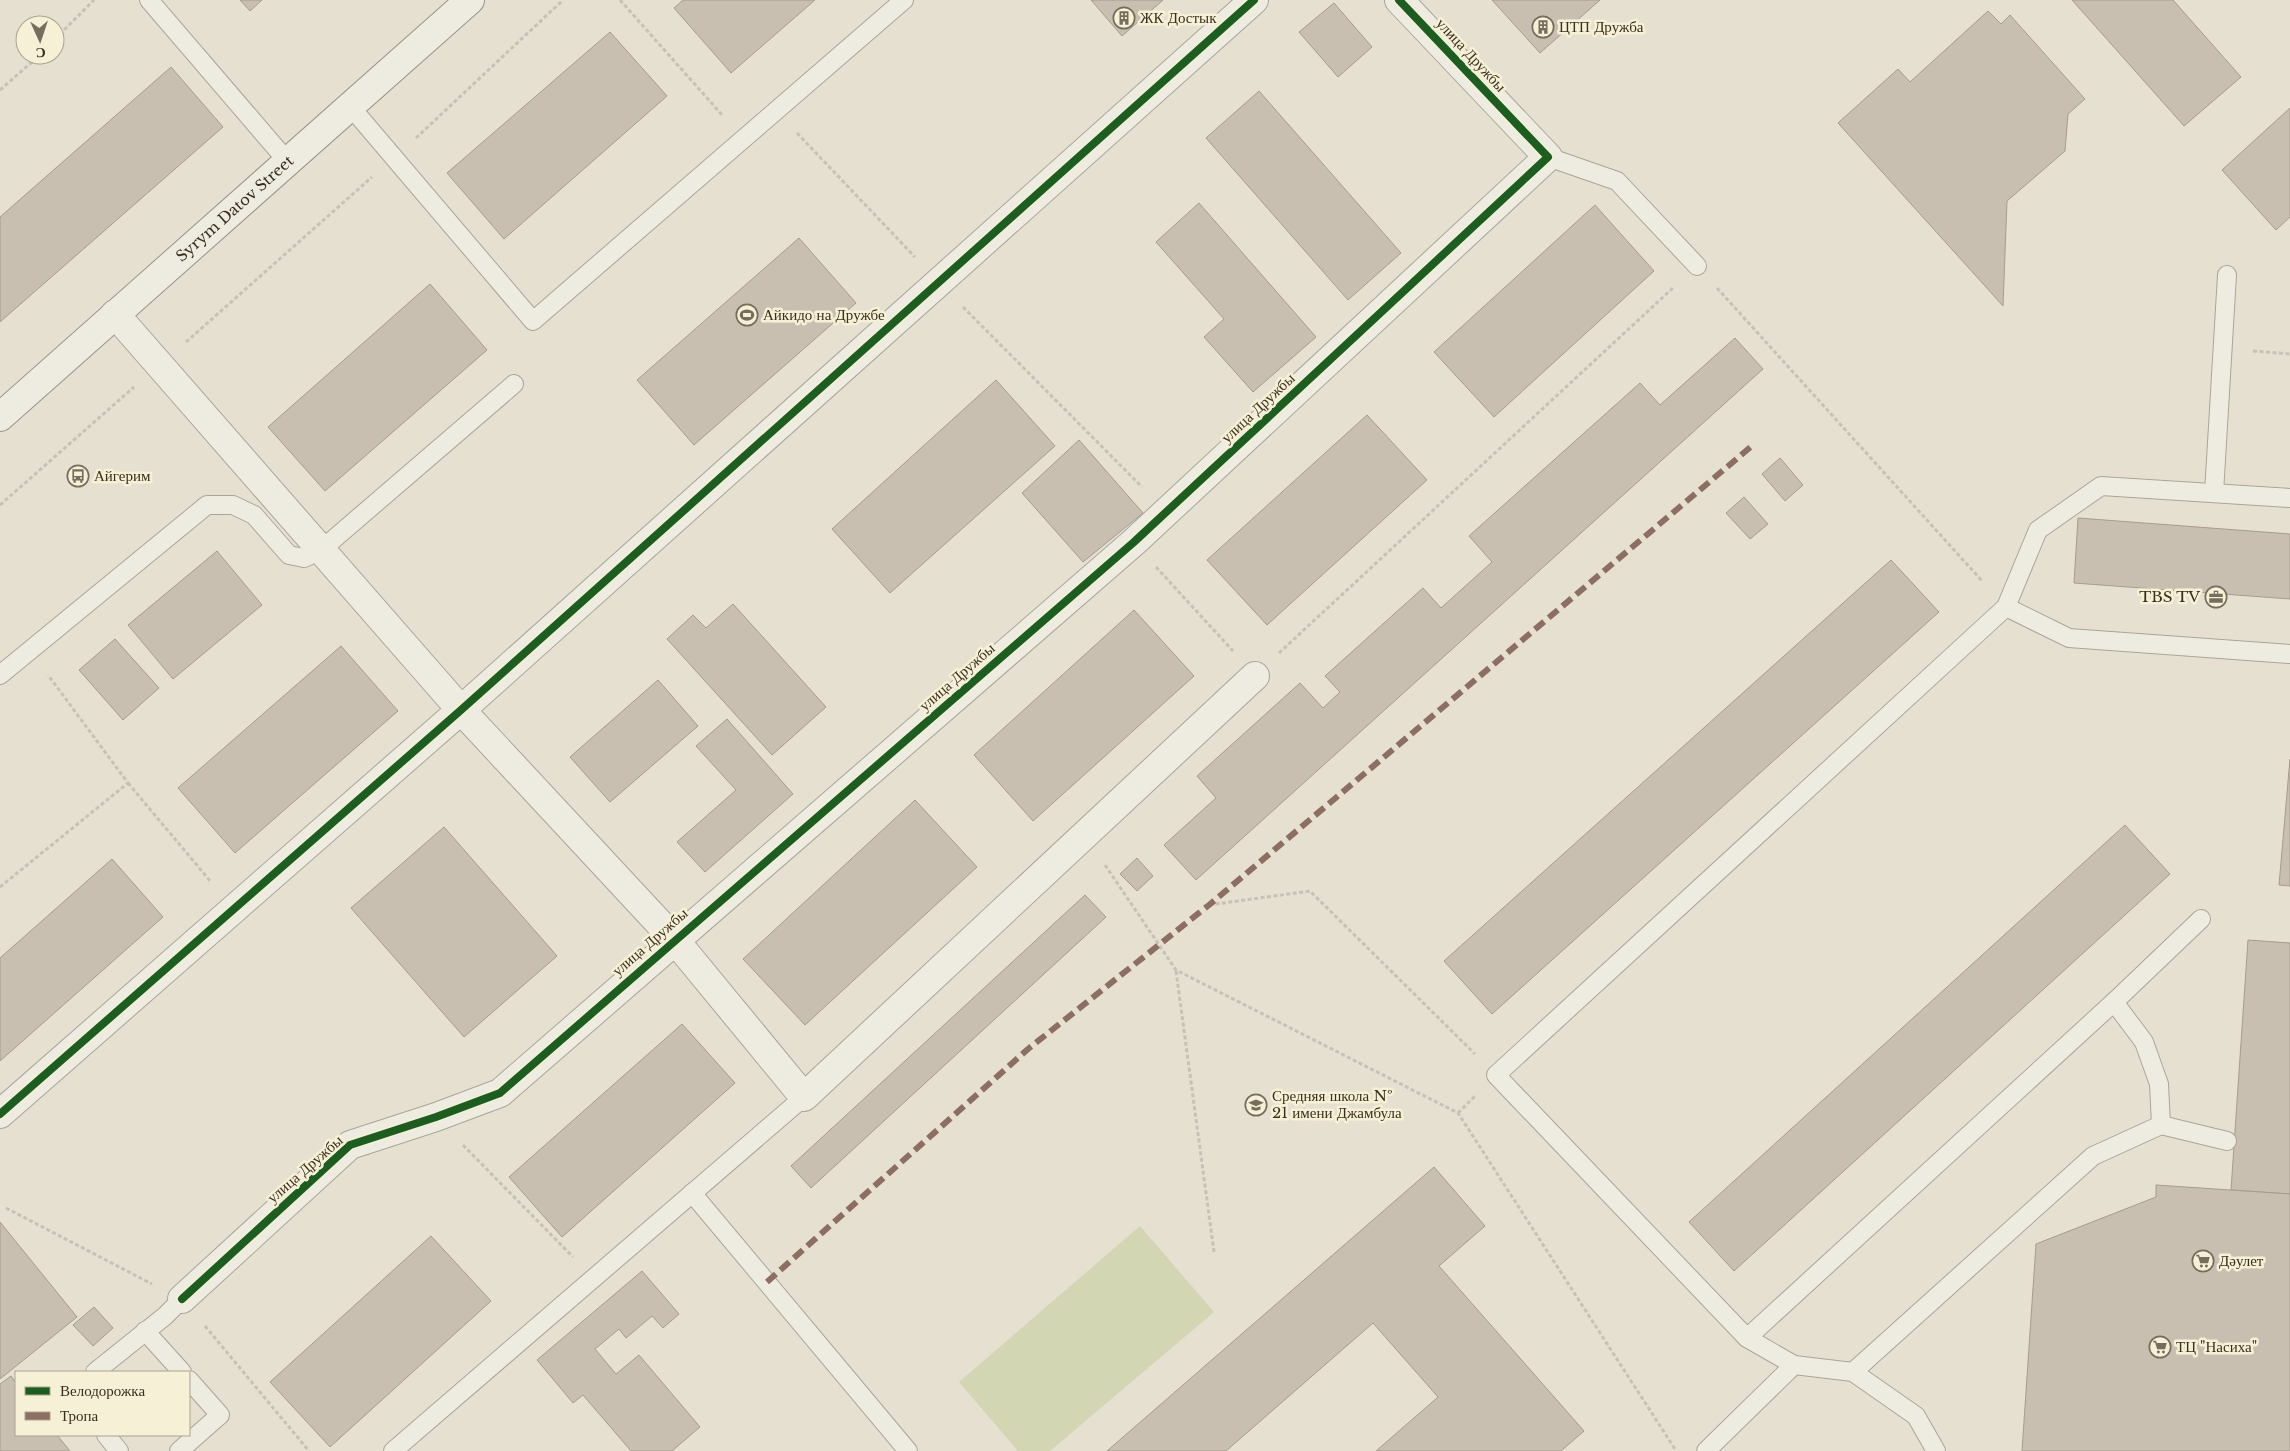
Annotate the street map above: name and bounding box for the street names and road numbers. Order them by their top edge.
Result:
street label: улица Дружбы [1432,14,1510,96]
street label: Syrym Datov Street [172,151,298,265]
street label: улица Дружбы [1217,369,1299,447]
street label: улица Дружбы [915,639,998,715]
street label: улица Дружбы [608,904,691,980]
street label: улица Дружбы [263,1131,346,1207]

